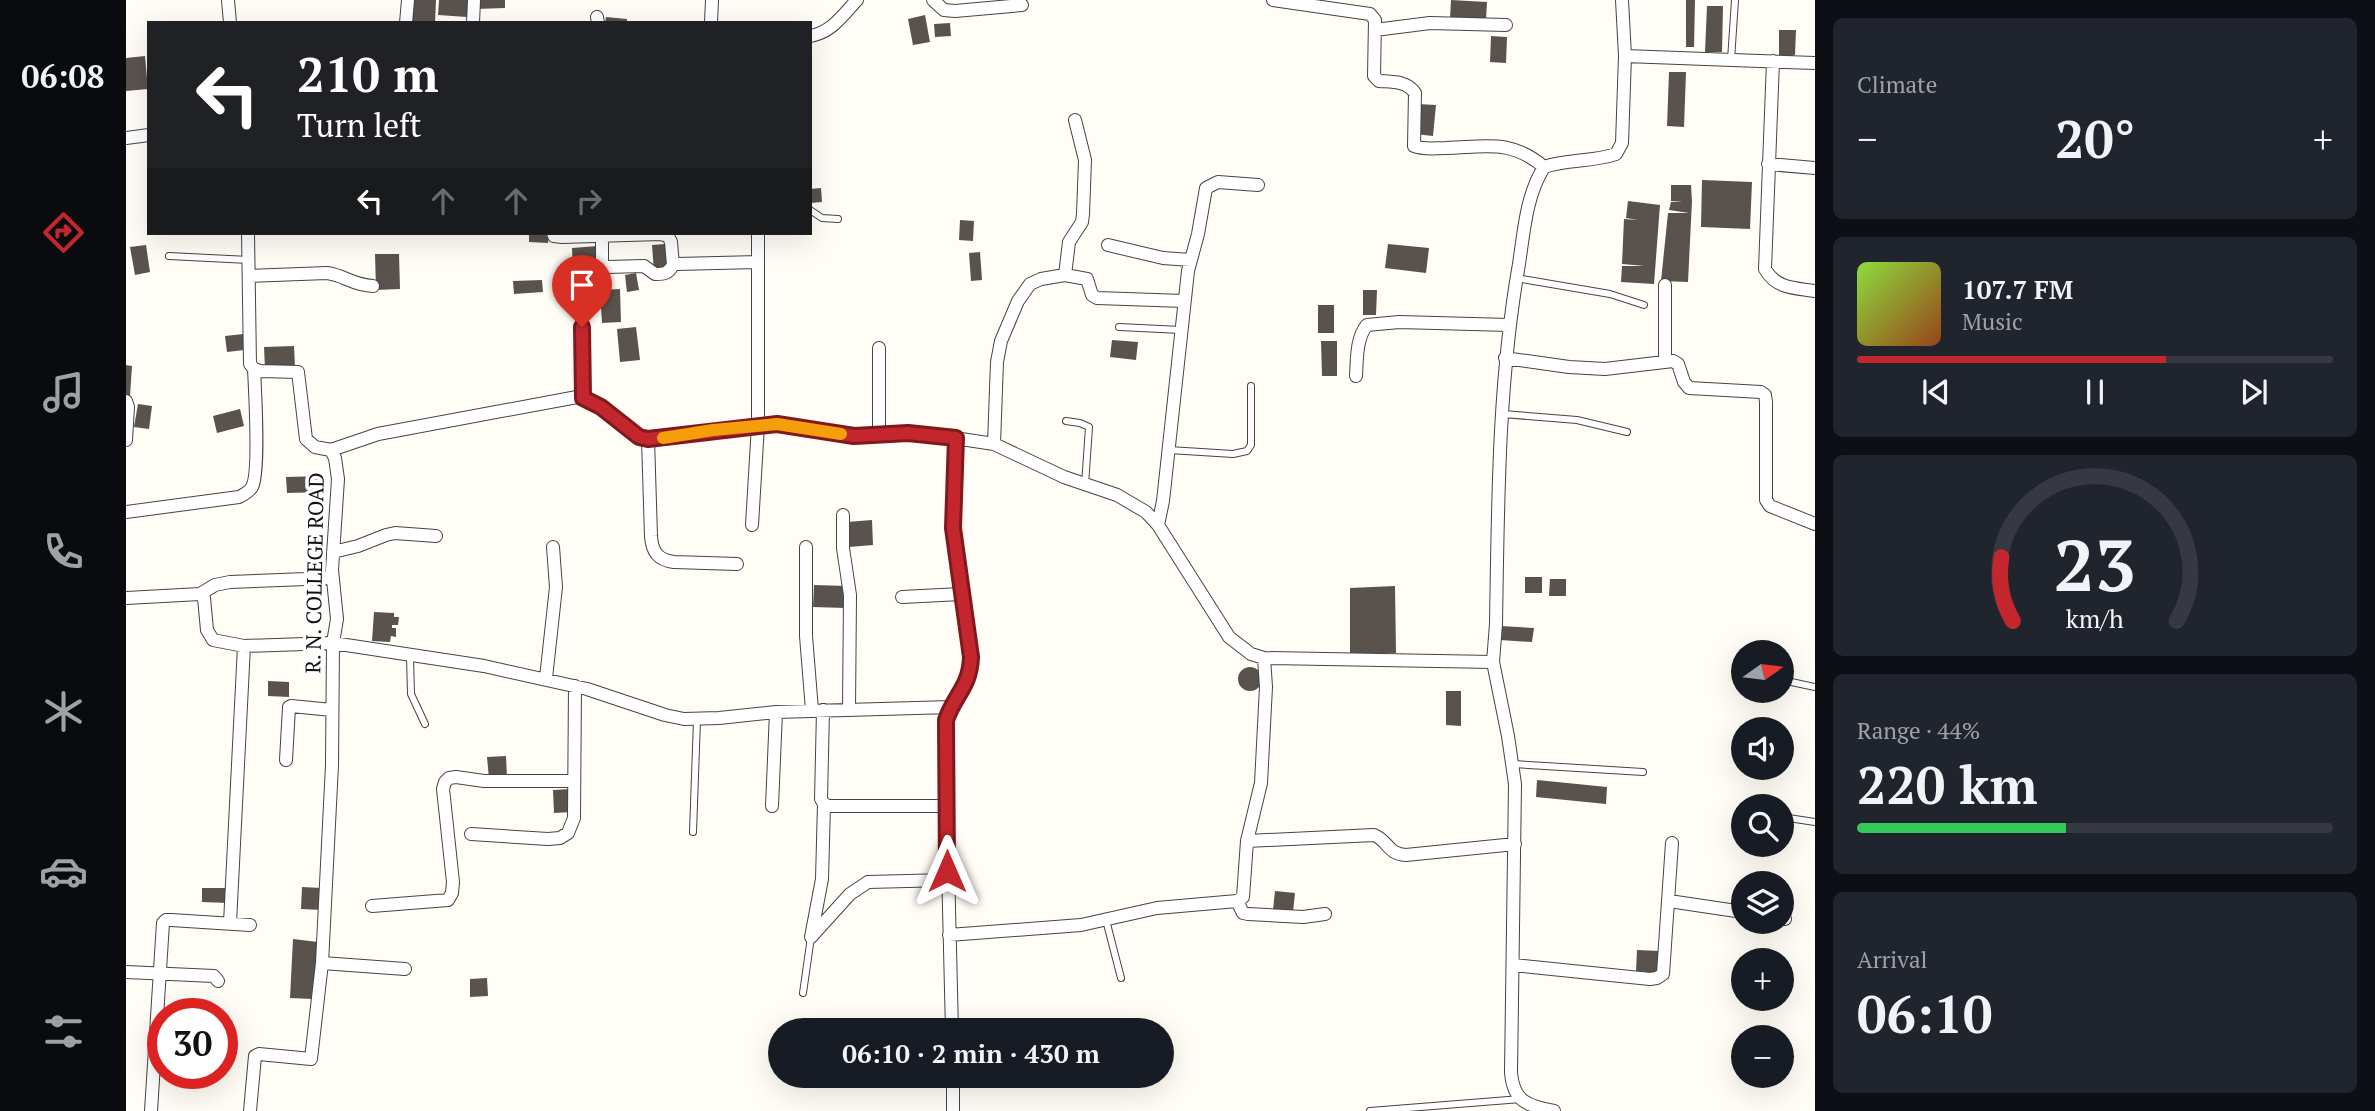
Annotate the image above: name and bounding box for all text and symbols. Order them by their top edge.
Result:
text: 210 m [297,41,439,106]
icon: left [182,49,273,140]
text: 06:08 [21,55,105,97]
text: Climate [1857,69,1937,100]
text: Turn left [297,104,421,146]
text: 20° [2055,104,2135,173]
text: − [1857,114,1877,164]
text: + [2313,114,2333,164]
icon: left [351,182,389,220]
icon: ahead [424,182,462,220]
icon: ahead [497,182,535,220]
icon: right [570,182,608,220]
icon: directions [39,208,88,257]
pin [552,255,612,327]
icon: arrive [563,266,601,304]
text: 107.7 FM [1962,272,2073,306]
text: Music [1962,306,2023,337]
icon: music [39,368,88,417]
icon: previous [1917,373,1955,411]
icon: pause [2076,373,2114,411]
icon: next [2235,373,2273,411]
street label: R. N. COLLEGE ROAD [298,472,330,674]
text: 23 [2054,516,2136,613]
icon: phone [39,527,88,576]
text: km/h [2066,602,2124,635]
north arrow [1731,640,1794,704]
map controls [1731,640,1794,1088]
icon: climate [39,687,88,736]
text: Range · 44% [1857,715,1980,746]
button: sound [1731,717,1794,780]
text: 220 km [1857,750,2038,819]
button: search [1731,794,1794,857]
position arrow [910,834,984,908]
icon: car [39,847,88,896]
button: layers [1731,871,1794,934]
text: Arrival [1857,944,1928,975]
button: + [1731,948,1794,1011]
text: 06:10 [1857,979,1992,1048]
speed limit sign: 30 [147,998,238,1089]
icon: filters [39,1007,88,1056]
button: − [1731,1025,1794,1088]
text: 06:10 · 2 min · 430 m [842,1036,1100,1070]

